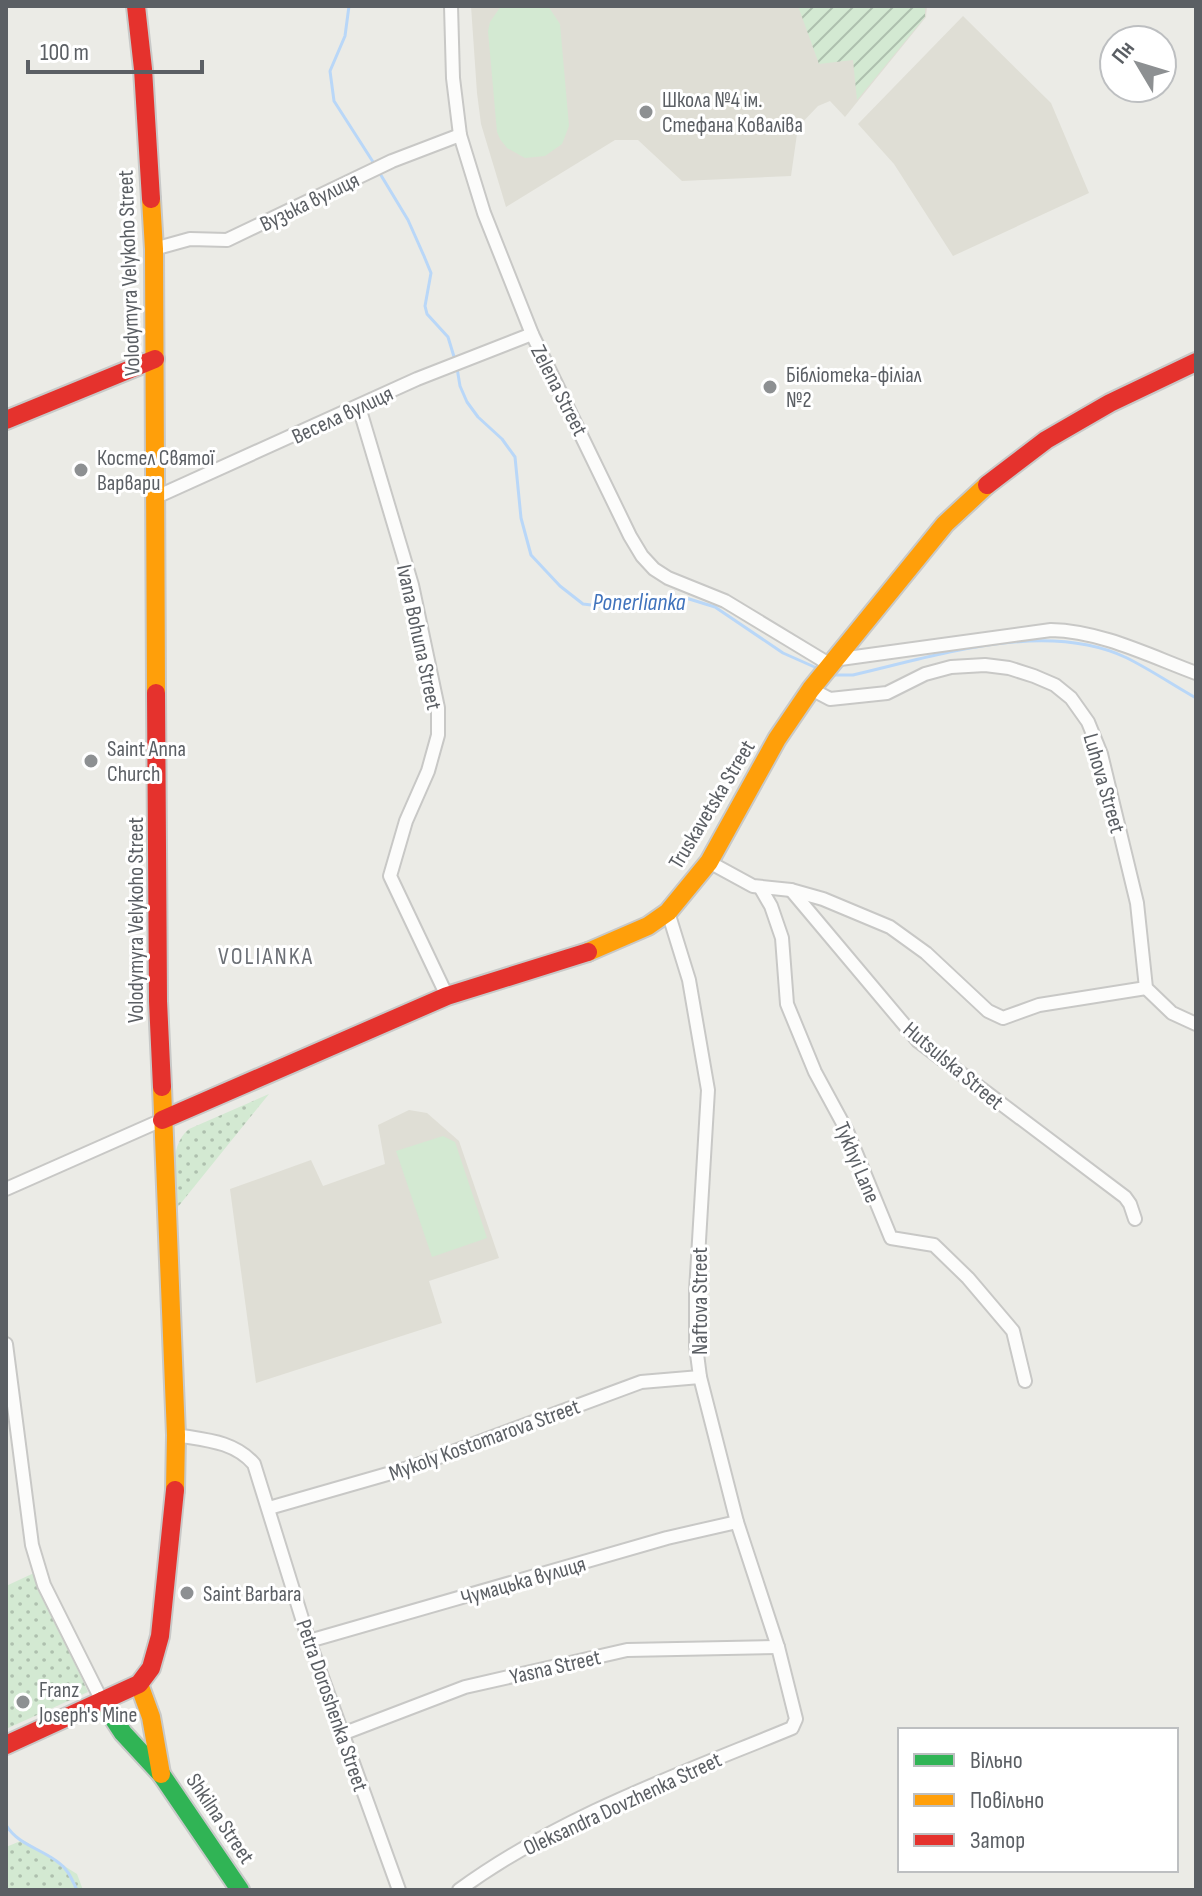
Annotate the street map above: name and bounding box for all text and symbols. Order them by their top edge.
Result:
scale bar [28,24,202,74]
north arrow [1098,24,1178,104]
text: Пн [1106,36,1141,69]
text: 100 m [40,38,89,67]
place label: Школа №4 ім. Стефана Коваліва [662,87,803,139]
marker: Школа №4 ім. Стефана Коваліва [637,103,655,121]
street label: Вузька вулиця [256,167,364,238]
street label: Volodymyra Velykoho Street [112,169,147,376]
street label: Zelena Street [524,341,593,441]
place label: Бібліотека-філіал №2 [786,362,922,414]
marker: Бібліотека-філіал №2 [761,378,779,396]
street label: Весела вулиця [288,380,397,451]
place label: Костел Святої Варвари [97,445,215,497]
marker: Костел Святої Варвари [72,461,90,479]
street label: Ivana Bohuna Street [390,562,447,713]
water label: Ponerlianka [592,588,686,617]
street label: Luhova Street [1076,731,1131,837]
street label: Truskavetska Street [663,735,762,874]
place label: Saint Anna Church [107,736,186,788]
marker: Saint Anna Church [82,752,100,770]
street label: Volodymyra Velykoho Street [123,817,150,1023]
district label: VOLIANKA [218,942,314,971]
street label: Hutsulska Street [897,1016,1009,1116]
street label: Tykhyi Lane [828,1118,886,1207]
street label: Naftova Street [687,1247,714,1355]
street label: Mykoly Kostomarova Street [385,1393,584,1487]
street label: Чумацька вулиця [458,1551,589,1612]
place label: Saint Barbara [203,1581,301,1608]
marker: Saint Barbara [178,1584,196,1602]
street label: Petra Doroshenka Street [289,1616,374,1795]
street label: Yasna Street [507,1644,604,1691]
place label: Franz Joseph's Mine [38,1677,137,1729]
marker: Franz Joseph's Mine [14,1693,32,1711]
legend [898,1728,1178,1872]
street label: Oleksandra Dovzhenka Street [519,1746,726,1862]
text: Вільно [970,1746,1023,1775]
street label: Shkilna Street [180,1768,260,1869]
text: Повільно [970,1786,1044,1815]
text: Затор [970,1826,1025,1855]

